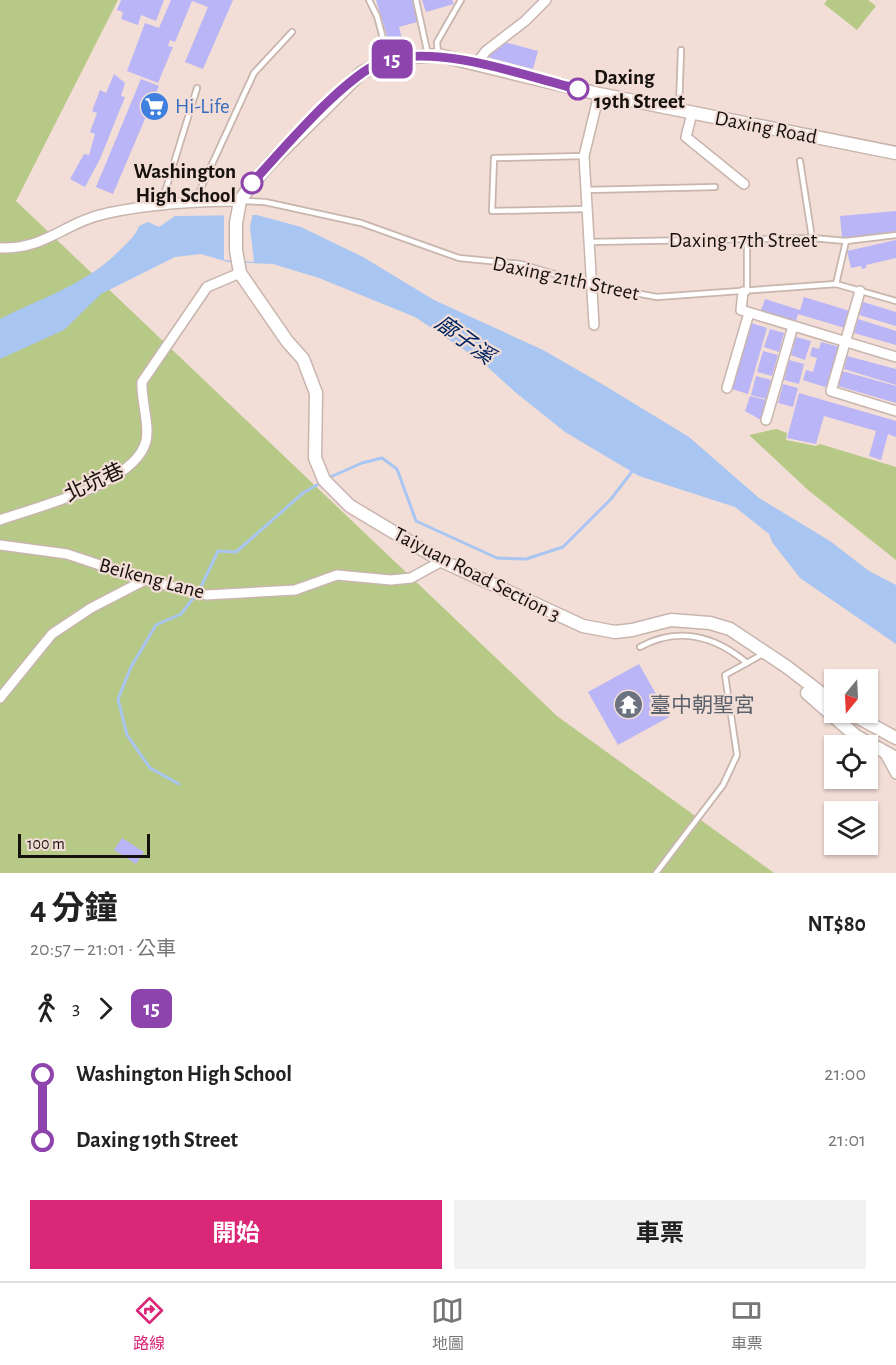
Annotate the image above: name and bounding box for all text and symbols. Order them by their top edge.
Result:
line badge: 15 [365,40,419,78]
text: 15 [384,49,400,70]
place label: Daxing 19th Street [594,67,685,112]
marker: Daxing 19th Street [567,78,589,100]
supermarket icon: Hi-Life [138,90,170,122]
place label: Hi-Life [175,96,230,117]
street label: Daxing Road [713,107,819,148]
place label: Washington High School [133,161,236,206]
marker: Washington High School [241,172,263,194]
street label: Daxing 17th Street [669,230,818,251]
street label: Daxing 21th Street [491,253,641,304]
water label: 廍子溪 [431,311,501,370]
street label: 北坑巷 [61,459,127,505]
street label: Taiyuan Road Section 3 [390,523,564,626]
street label: Beikeng Lane [97,554,207,603]
north arrow [824,669,878,723]
map controls [824,669,878,855]
temple icon: 臺中朝聖宮 [613,689,645,721]
place label: 臺中朝聖宮 [650,694,755,716]
button: locate [824,735,878,789]
button: layers [824,801,878,855]
scale bar [18,831,150,858]
text: 100 m [27,836,65,852]
text: 4 分鐘 [30,893,118,926]
text: NT$80 [808,913,866,935]
text: 20:57 – 21:01 · 公車 [30,939,176,959]
icon: walk [30,992,63,1025]
icon: forward [89,992,122,1025]
text: 3 [72,998,80,1018]
text: 15 [143,998,160,1019]
text: Washington High School [76,1063,292,1085]
text: 21:00 [824,1064,866,1084]
text: Daxing 19th Street [76,1129,238,1151]
text: 21:01 [828,1130,866,1150]
button: 開始 [30,1200,442,1269]
button: 車票 [454,1200,866,1269]
tab: 路線 [133,1294,166,1354]
tab: 地圖 [431,1294,464,1354]
tab: 車票 [730,1294,763,1354]

